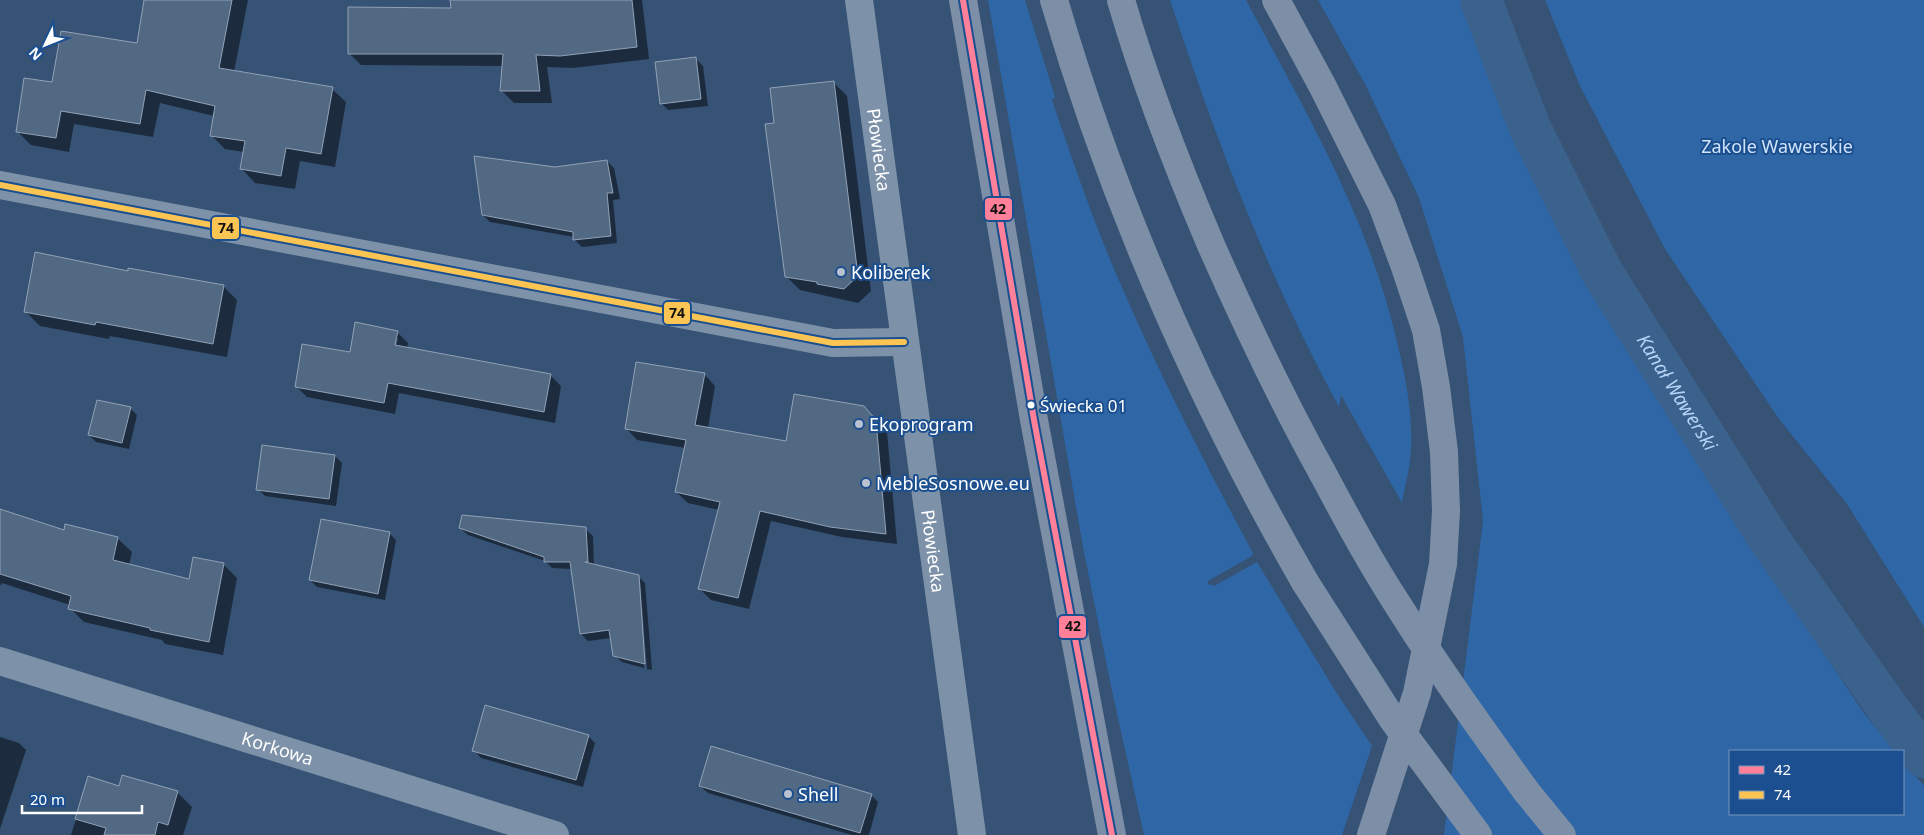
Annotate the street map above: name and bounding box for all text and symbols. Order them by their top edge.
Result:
north arrow [20,20,70,70]
text: N [24,44,46,65]
street label: Płowiecka [862,107,897,193]
park label: Zakole Wawerskie [1701,134,1853,158]
line badge: 42 [984,197,1013,221]
text: 42 [990,199,1006,218]
line badge: 74 [211,216,240,240]
text: 74 [218,218,234,237]
place label: Koliberek [851,260,931,284]
marker: Koliberek [835,266,847,278]
line badge: 74 [663,301,691,325]
text: 74 [669,303,685,322]
water label: Kanał Wawerski [1631,329,1724,457]
place label: Świecka 01 [1040,394,1127,417]
marker: Świecka 01 [1026,400,1036,410]
place label: Ekoprogram [869,412,974,436]
marker: Ekoprogram [853,418,865,430]
place label: MebleSosnowe.eu [876,471,1030,495]
marker: MebleSosnowe.eu [860,477,872,489]
street label: Płowiecka [916,508,951,594]
line badge: 42 [1058,615,1087,639]
text: 42 [1065,616,1081,635]
street label: Korkowa [239,726,317,771]
legend [1729,750,1904,815]
text: 42 [1774,759,1791,779]
scale bar [22,782,142,814]
place label: Shell [798,782,838,806]
text: 74 [1774,784,1792,804]
marker: Shell [782,788,794,800]
text: 20 m [30,789,65,809]

